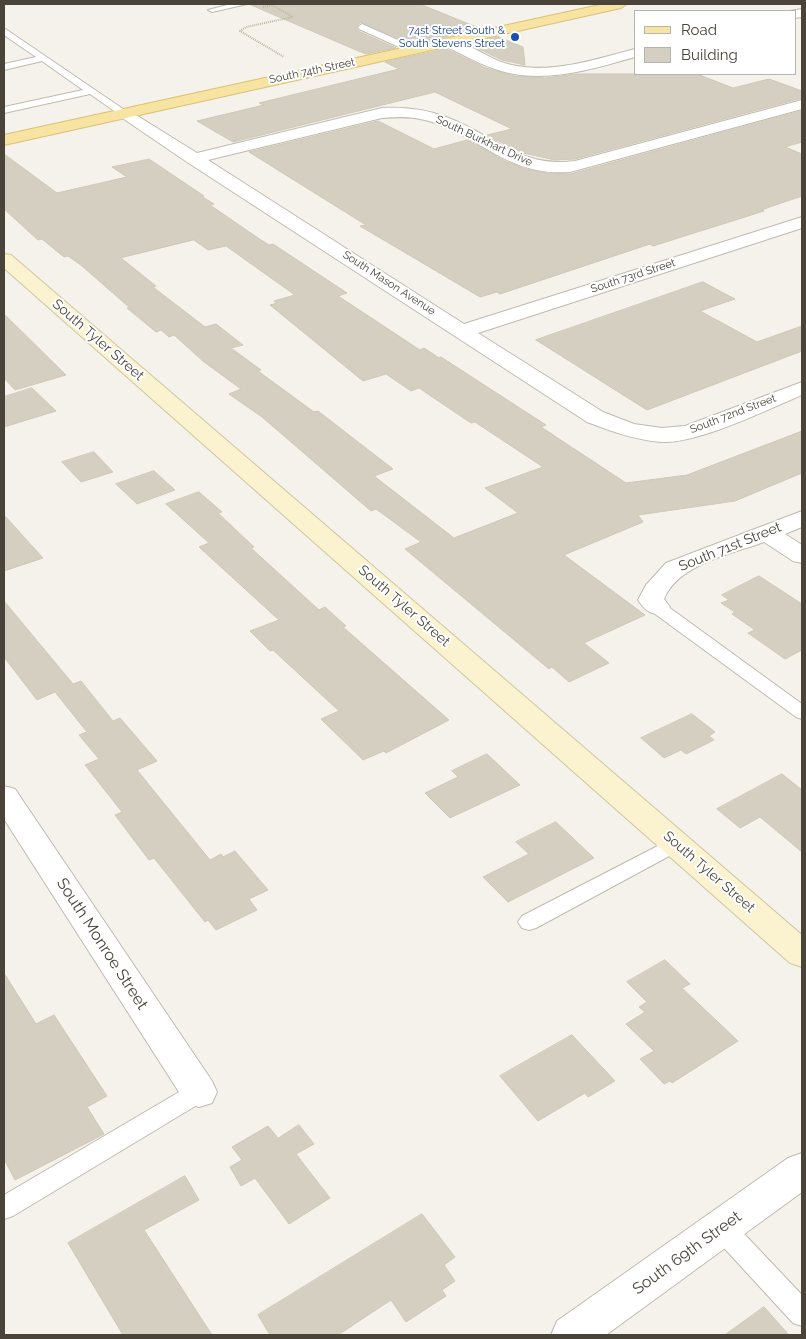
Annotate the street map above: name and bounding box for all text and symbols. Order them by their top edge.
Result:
legend [634,10,796,75]
text: Road [681,21,717,39]
place label: 74st Street South & South Stevens Street [399,24,505,50]
marker: 74st Street South & South Stevens Street [509,31,521,43]
text: Building [681,46,738,64]
street label: South 74th Street [268,55,356,87]
street label: South Burkhart Drive [434,113,534,169]
street label: South Mason Avenue [340,248,438,318]
street label: South 73rd Street [589,256,677,296]
street label: South Tyler Street [49,296,147,384]
street label: South 72nd Street [688,392,778,436]
street label: South 71st Street [676,519,784,575]
street label: South Tyler Street [355,562,453,650]
street label: South Tyler Street [660,828,758,916]
street label: South Monroe Street [52,875,152,1013]
street label: South 69th Street [629,1207,745,1299]

